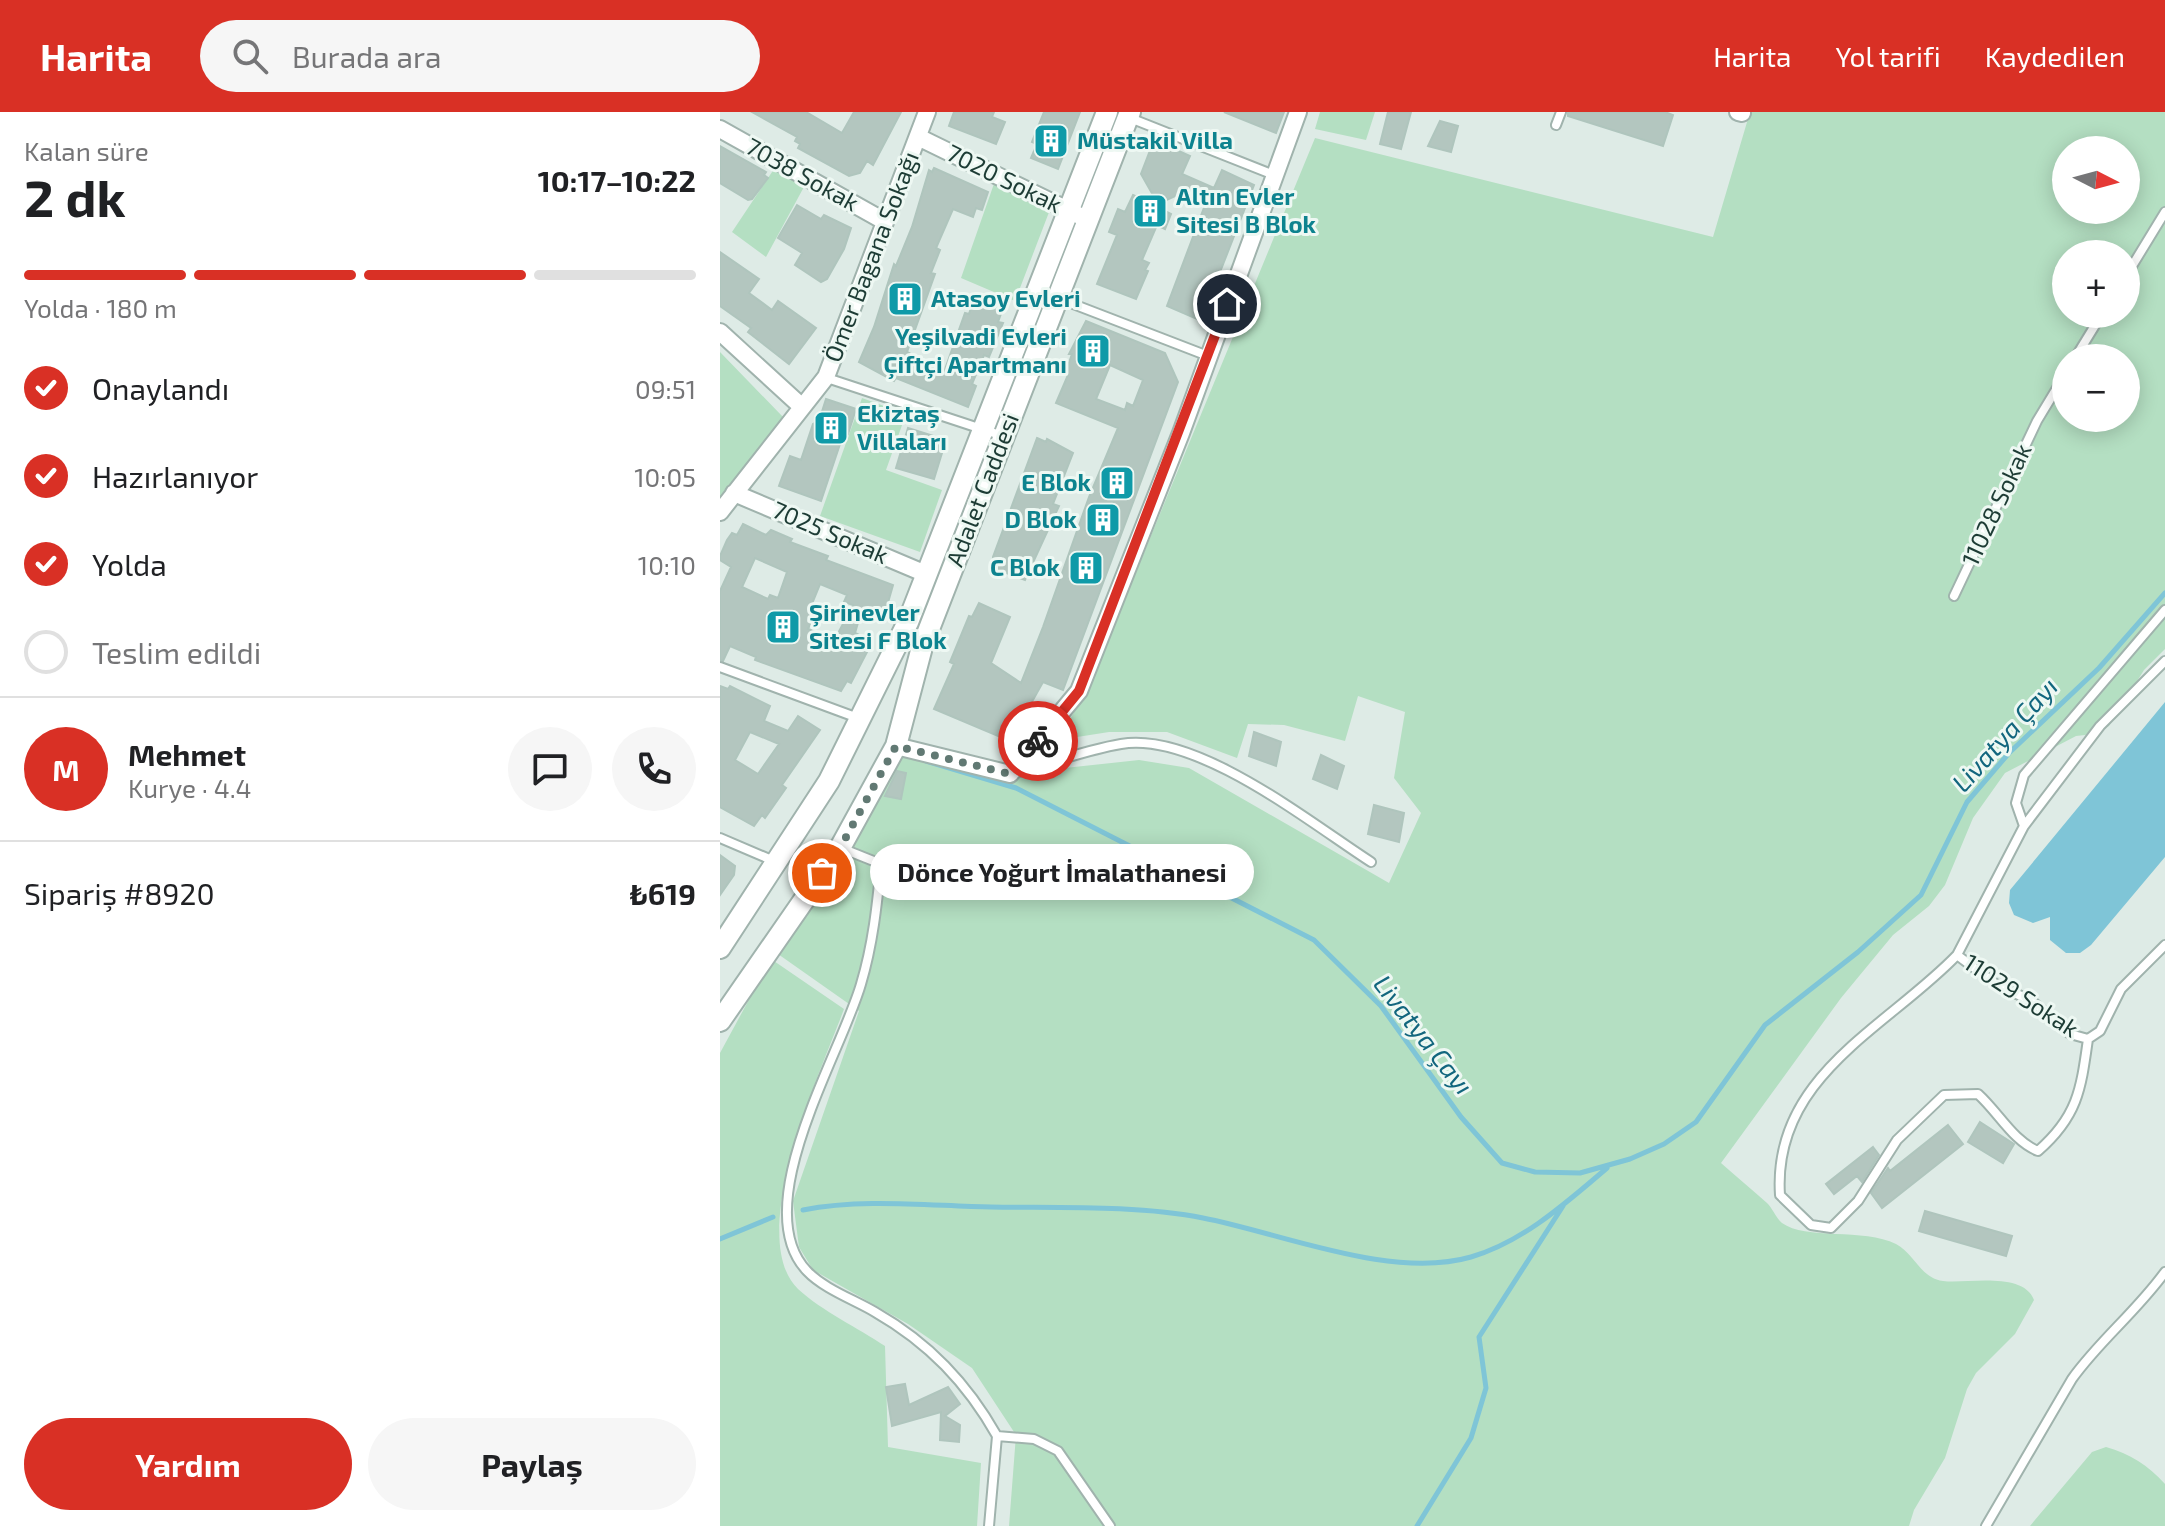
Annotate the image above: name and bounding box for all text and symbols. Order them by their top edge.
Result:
search box [200,20,760,92]
text: Harita [40,33,152,79]
icon: search [228,34,272,78]
text: Burada ara [292,38,441,74]
text: Harita [1713,39,1791,73]
text: Yol tarifi [1835,39,1941,73]
text: Kaydedilen [1985,39,2125,73]
building icon: Müstakil Villa [1032,122,1070,160]
place label: Müstakil Villa [1077,125,1233,154]
street label: 7038 Sokak [741,131,864,217]
text: Kalan süre [24,135,149,166]
north arrow [2052,136,2140,224]
map controls [2052,136,2140,432]
street label: 7020 Sokak [942,137,1067,218]
street label: Ömer Bagana Sokağı [817,147,924,366]
text: 10:17–10:22 [538,162,696,198]
text: 2 dk [24,165,126,227]
place label: Altın Evler Sitesi B Blok [1176,181,1317,238]
building icon: Altın Evler Sitesi B Blok [1131,192,1169,230]
button: + [2052,240,2140,328]
pin [1193,270,1261,338]
building icon: Atasoy Evleri [886,280,924,318]
icon: home [1205,282,1249,326]
place label: Atasoy Evleri [931,283,1081,312]
text: Yolda · 180 m [24,292,177,323]
place label: Yeşilvadi Evleri Çiftçi Apartmanı [883,321,1067,380]
building icon: Yeşilvadi Evleri Çiftçi Apartmanı [1074,332,1112,370]
button: − [2052,344,2140,432]
icon: check [24,366,68,410]
text: Onaylandı [92,370,229,406]
text: 09:51 [635,373,696,404]
place label: Ekiztaş Villaları [857,398,947,455]
building icon: Ekiztaş Villaları [812,409,850,447]
street label: Adalet Caddesi [939,409,1024,570]
street label: 11028 Sokak [1955,439,2037,570]
icon: check [24,454,68,498]
text: Hazırlanıyor [92,458,258,494]
text: 10:05 [634,461,696,492]
building icon: E Blok [1098,464,1136,502]
place label: E Blok [1021,467,1092,496]
street label: 7025 Sokak [768,494,893,569]
building icon: D Blok [1084,501,1122,539]
place label: D Blok [1005,504,1078,533]
icon: check [24,542,68,586]
text: Yolda [92,546,167,582]
text: 10:10 [638,549,696,580]
building icon: C Blok [1067,549,1105,587]
place label: C Blok [990,552,1061,581]
place label: Şirinevler Sitesi F Blok [809,597,947,654]
building icon: Şirinevler Sitesi F Blok [764,608,802,646]
text: Teslim edildi [92,634,261,670]
water label: Livatya Çayı [1945,671,2065,799]
courier [998,701,1078,781]
icon: bike [1016,719,1060,763]
button: chat [508,727,592,811]
button: phone [612,727,696,811]
text: Mehmet [128,736,246,772]
text: M [52,751,80,787]
text: Kurye · 4.4 [128,772,252,803]
pin [788,839,856,907]
callout: Dönce Yoğurt İmalathanesi [870,845,1254,901]
icon: bag [800,851,844,895]
text: Dönce Yoğurt İmalathanesi [897,856,1227,887]
text: Sipariş #8920 [24,875,214,911]
text: ₺619 [630,875,696,911]
street label: 11029 Sokak [1959,947,2085,1043]
water label: Livatya Çayı [1366,968,1480,1101]
button: Yardım [24,1418,352,1510]
button: Paylaş [368,1418,696,1510]

